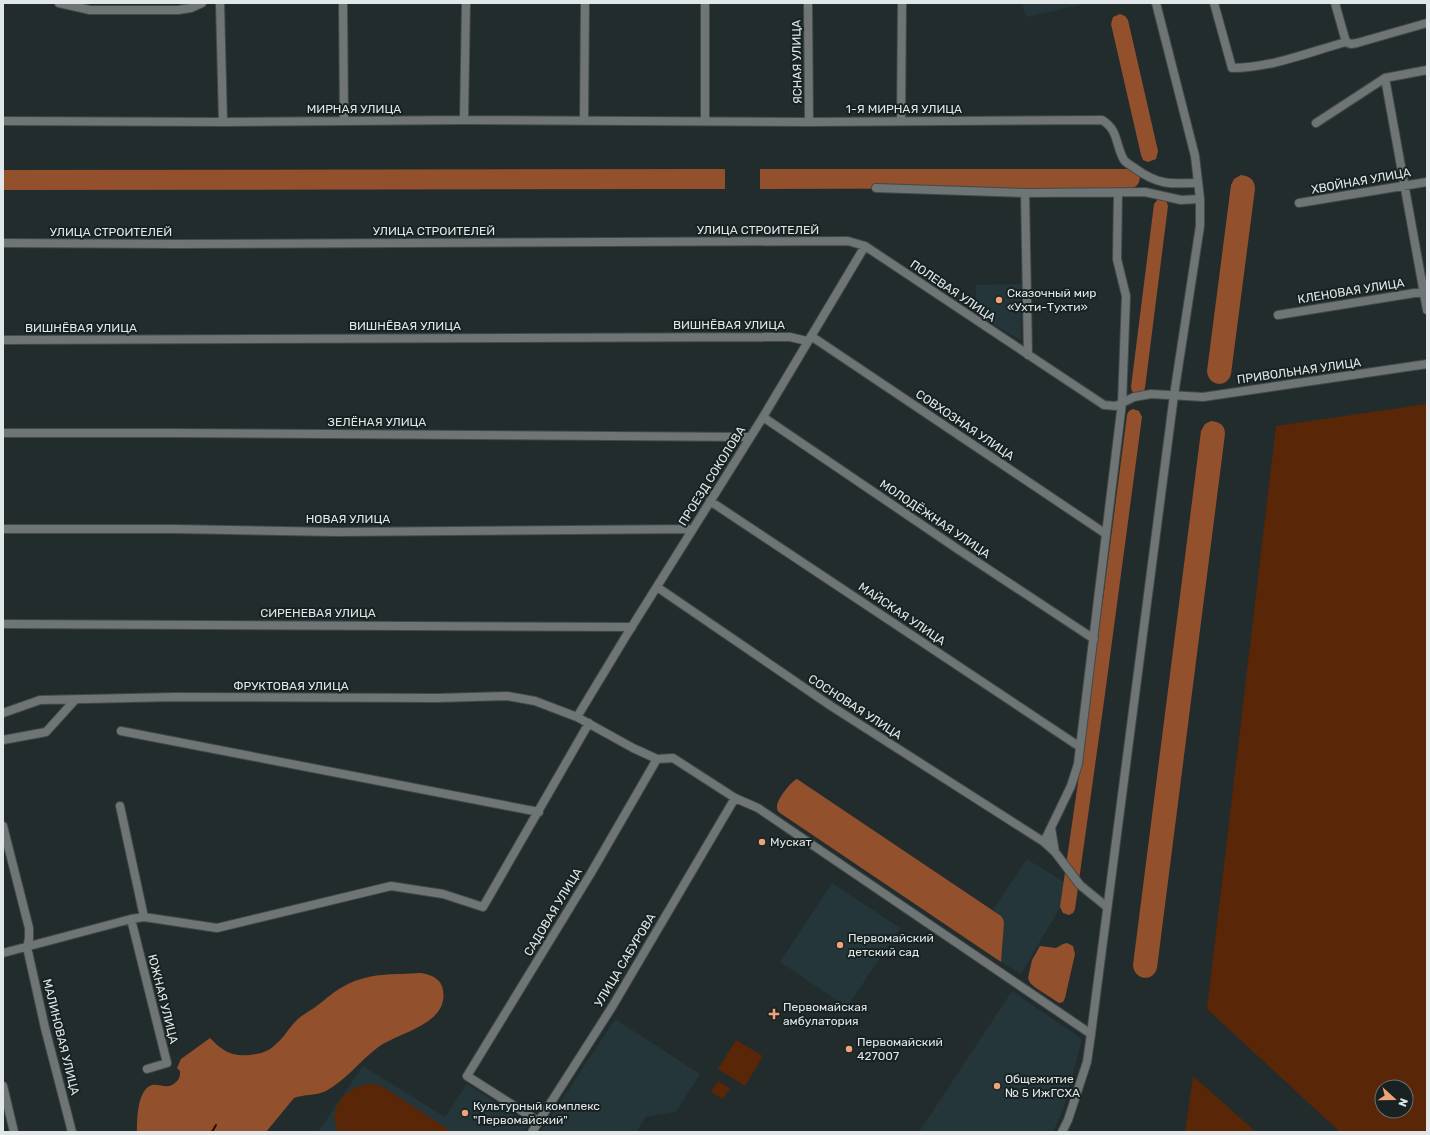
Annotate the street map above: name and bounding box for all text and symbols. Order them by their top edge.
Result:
street label: ЯСНАЯ УЛИЦА [789,20,805,104]
street label: МИРНАЯ УЛИЦА [307,102,401,116]
street label: 1-Я МИРНАЯ УЛИЦА [846,102,962,116]
street label: ХВОЙНАЯ УЛИЦА [1310,165,1412,197]
street label: УЛИЦА СТРОИТЕЛЕЙ [697,223,819,237]
street label: УЛИЦА СТРОИТЕЛЕЙ [373,224,495,238]
street label: УЛИЦА СТРОИТЕЛЕЙ [50,225,172,239]
street label: ПОЛЕВАЯ УЛИЦА [908,257,998,325]
street label: КЛЕНОВАЯ УЛИЦА [1297,276,1405,306]
place label: Сказочный мир «Ухти-Тухти» [1007,286,1096,314]
marker: Сказочный мир «Ухти-Тухти» [994,295,1004,305]
street label: ВИШНЁВАЯ УЛИЦА [673,318,785,332]
street label: ВИШНЁВАЯ УЛИЦА [349,319,461,333]
street label: ВИШНЁВАЯ УЛИЦА [25,321,137,335]
street label: ПРИВОЛЬНАЯ УЛИЦА [1236,355,1362,387]
street label: СОВХОЗНАЯ УЛИЦА [913,387,1017,463]
street label: ЗЕЛЁНАЯ УЛИЦА [328,415,426,429]
street label: ПРОЕЗД СОКОЛОВА [676,424,748,528]
street label: МОЛОДЁЖНАЯ УЛИЦА [877,477,993,561]
street label: НОВАЯ УЛИЦА [306,512,390,526]
street label: МАЙСКАЯ УЛИЦА [856,580,948,648]
street label: СИРЕНЕВАЯ УЛИЦА [260,606,376,620]
street label: СОСНОВАЯ УЛИЦА [806,672,904,742]
street label: ФРУКТОВАЯ УЛИЦА [233,679,349,693]
place label: Мускат [770,835,812,849]
marker: Мускат [757,837,767,847]
street label: САДОВАЯ УЛИЦА [521,865,585,959]
street label: УЛИЦА САБУРОВА [592,911,658,1009]
place label: Первомайский детский сад [848,931,934,959]
marker: Первомайский детский сад [835,940,845,950]
street label: ЮЖНАЯ УЛИЦА [145,953,181,1045]
street label: МАЛИНОВАЯ УЛИЦА [40,977,82,1097]
place label: Первомайская амбулатория [783,1000,867,1028]
marker: Первомайская амбулатория [768,1008,780,1020]
place label: Первомайский 427007 [857,1035,943,1063]
marker: Первомайский 427007 [844,1044,854,1054]
place label: Общежитие № 5 ИжГСХА [1005,1072,1080,1100]
north arrow [1374,1079,1414,1119]
marker: Общежитие № 5 ИжГСХА [992,1081,1002,1091]
text: N [1395,1096,1410,1109]
place label: Культурный комплекс "Первомайский" [473,1099,600,1127]
marker: Культурный комплекс "Первомайский" [460,1108,470,1118]

